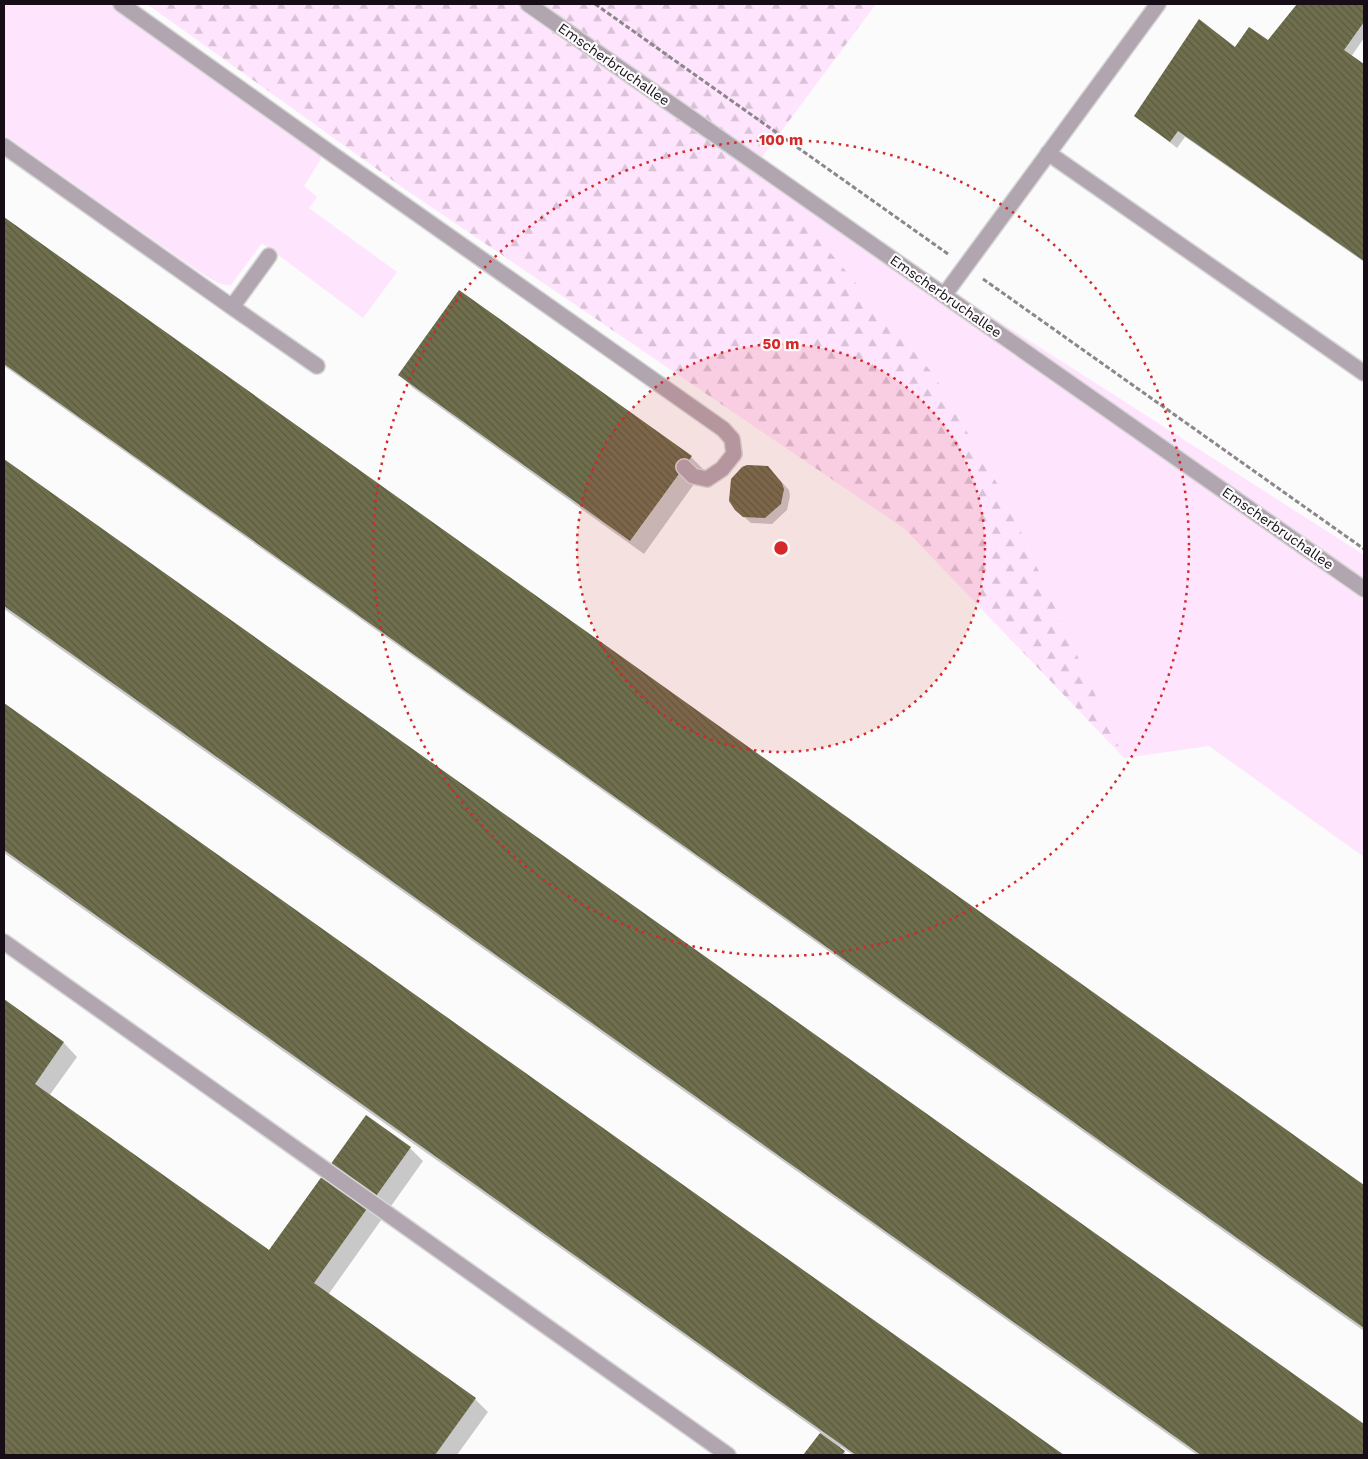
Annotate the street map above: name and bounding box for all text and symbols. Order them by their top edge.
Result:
street label: Emscherbruchallee [555,20,673,108]
text: 100 m [759,131,803,149]
street label: Emscherbruchallee [887,252,1005,340]
text: 50 m [763,335,799,353]
street label: Emscherbruchallee [1219,484,1337,572]
centre of rings [772,539,790,557]

